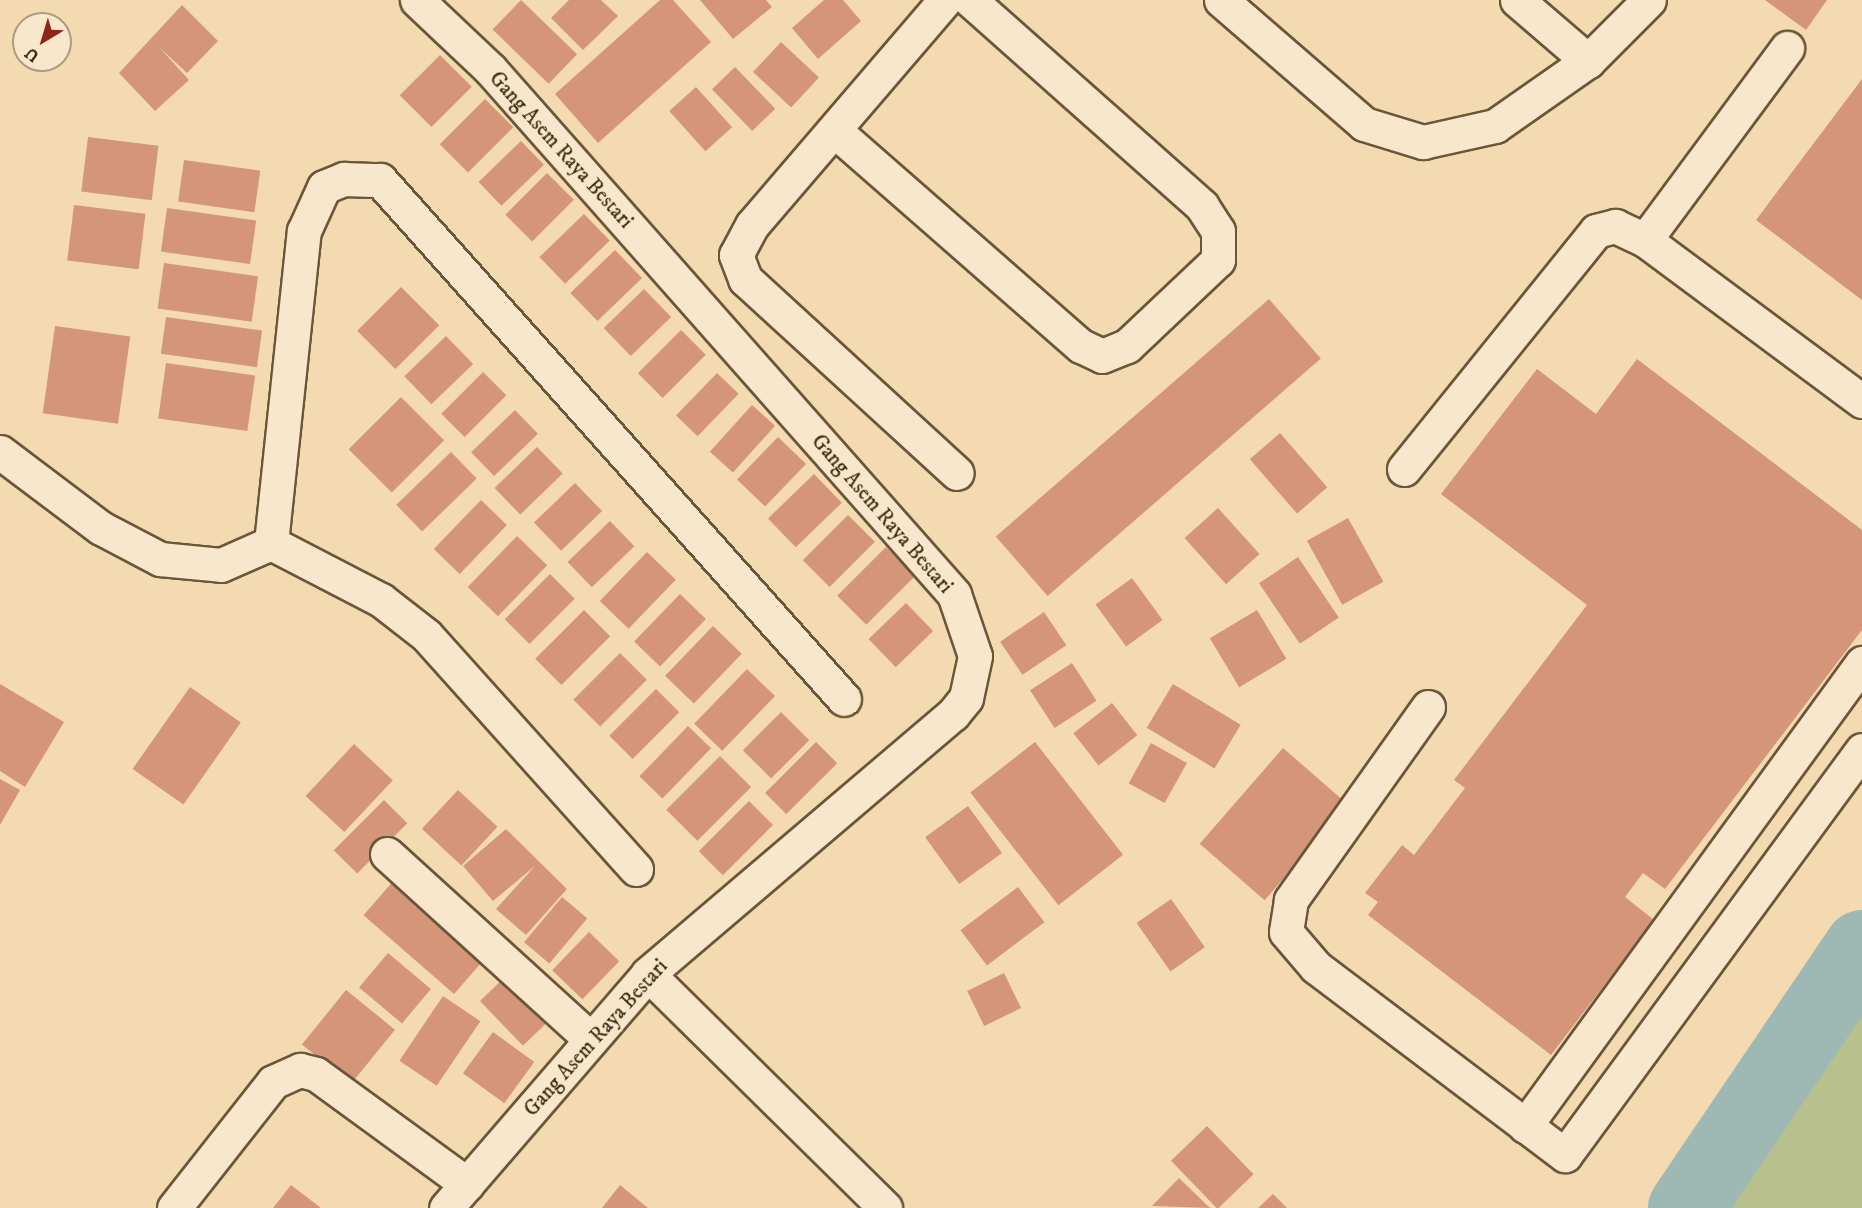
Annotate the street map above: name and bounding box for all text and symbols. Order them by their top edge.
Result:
north arrow [12,12,72,72]
text: U [21,43,43,66]
street label: Gang Asem Raya Bestari [484,66,638,234]
street label: Gang Asem Raya Bestari [806,429,958,599]
street label: Gang Asem Raya Bestari [519,954,673,1122]

